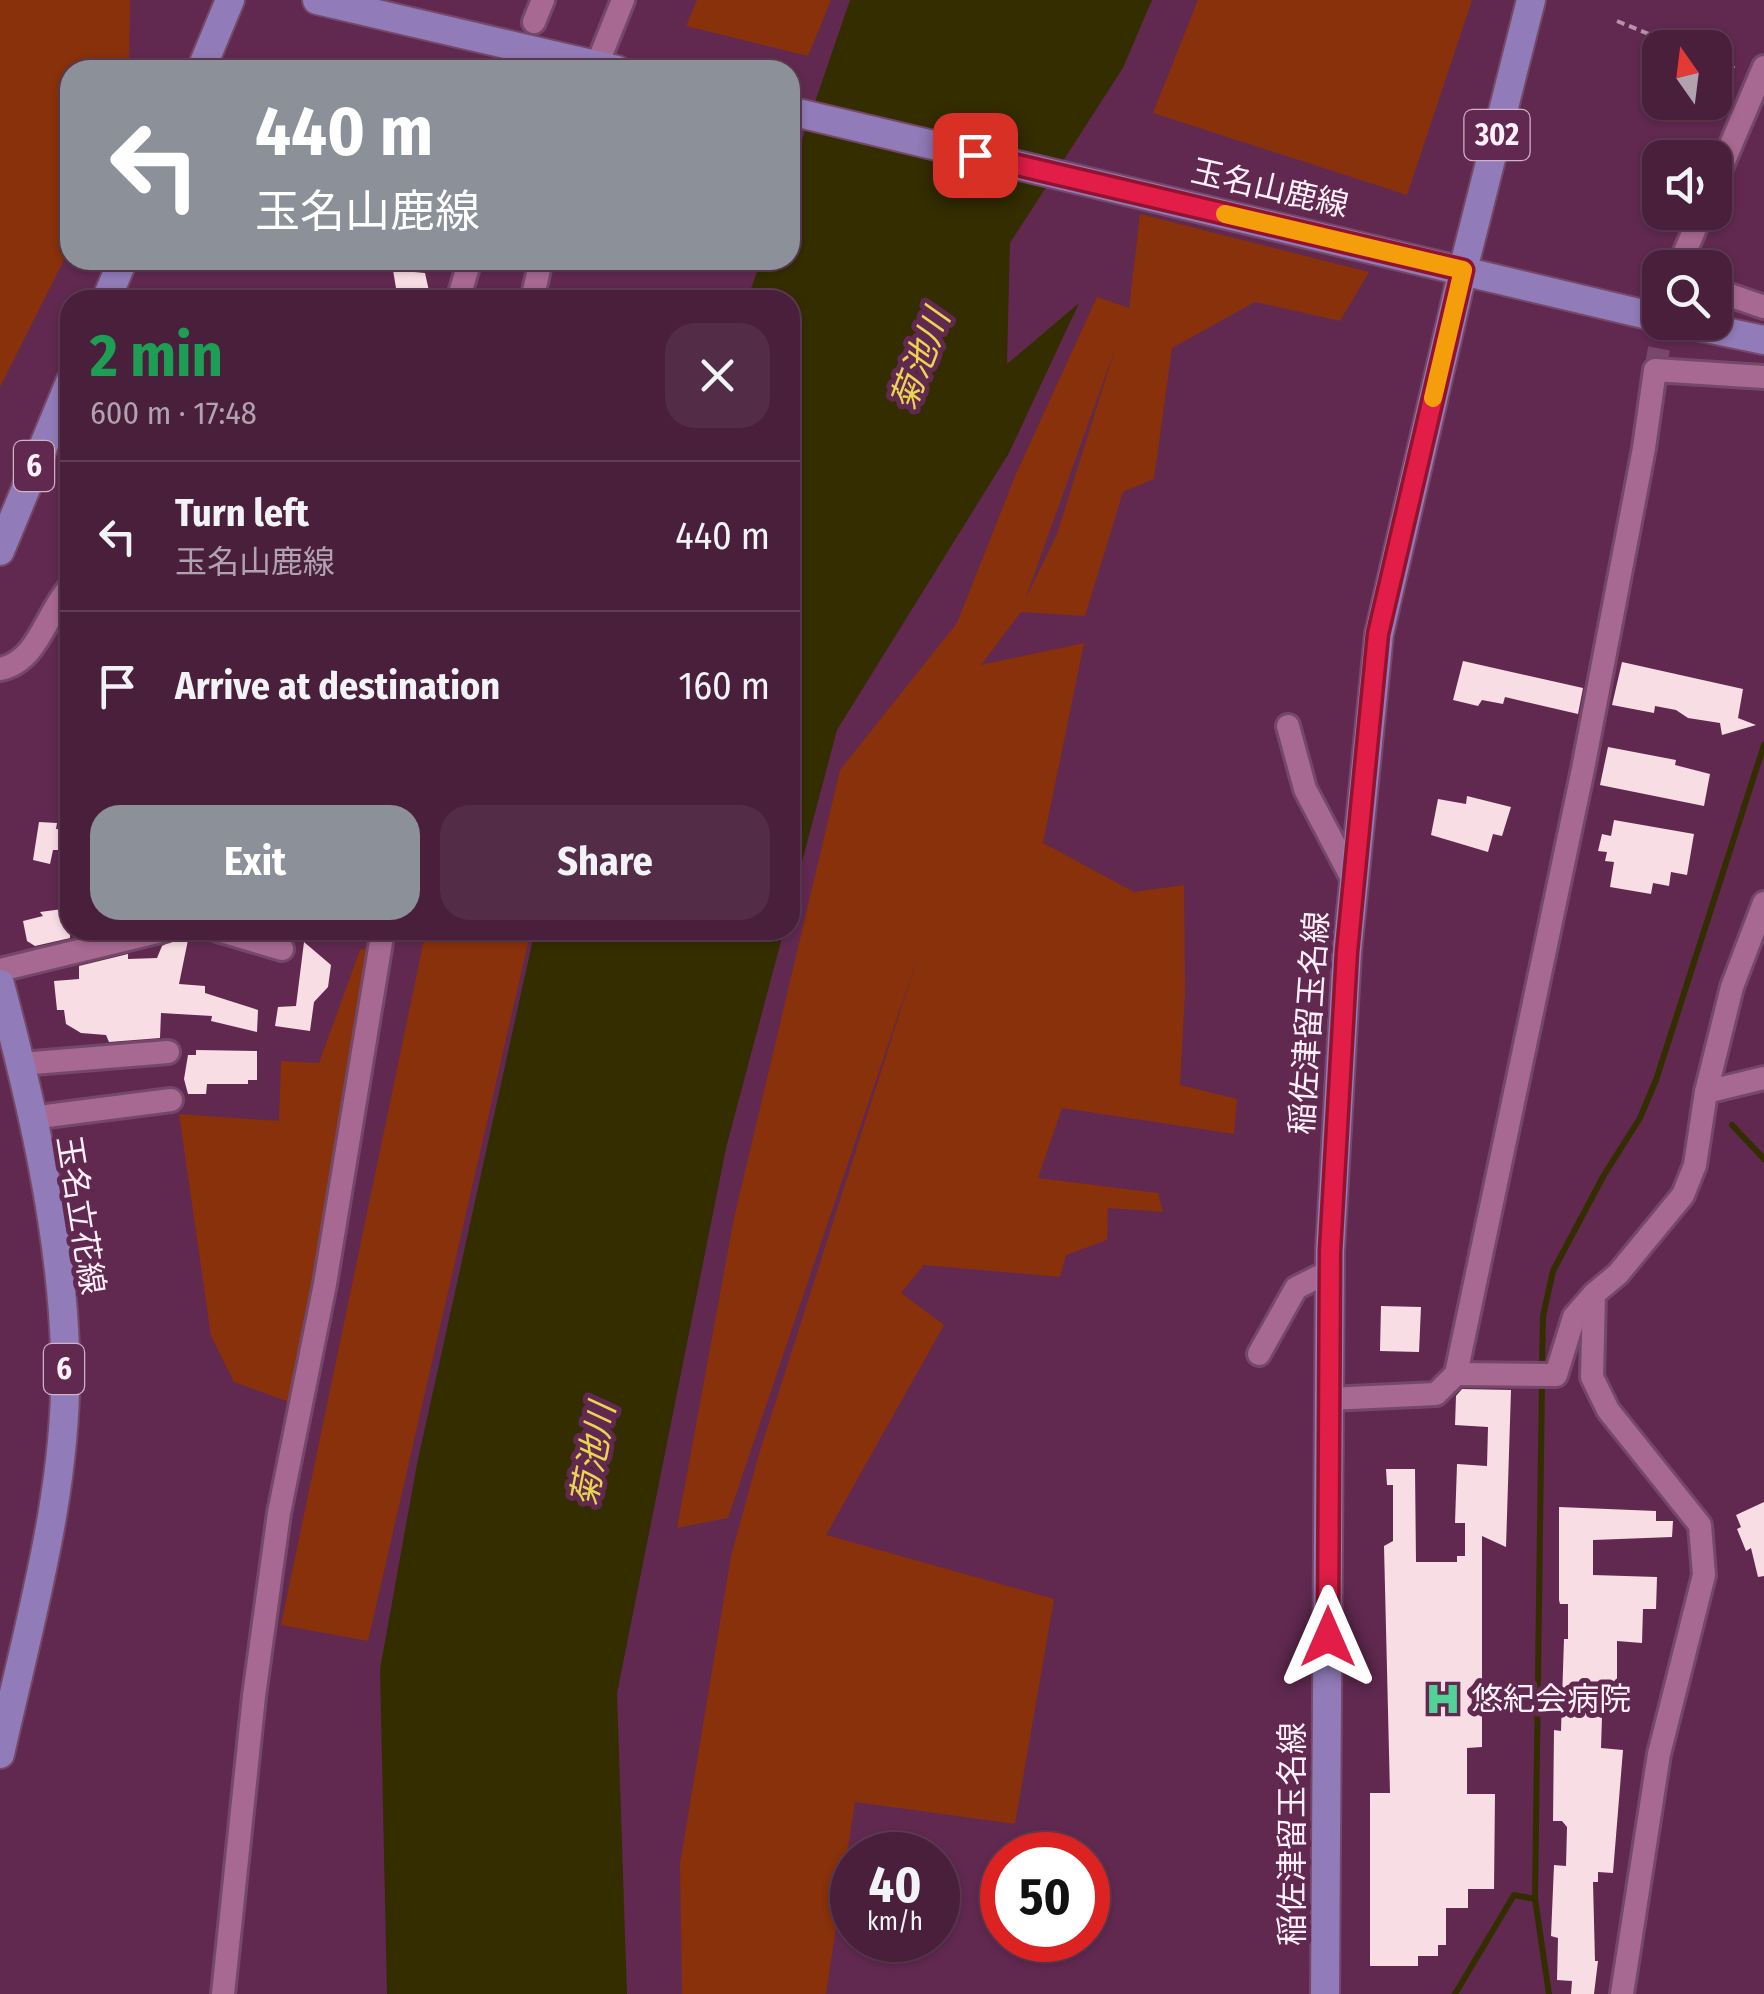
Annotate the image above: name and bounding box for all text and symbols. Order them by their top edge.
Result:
north arrow [1642,30,1732,120]
map controls [1642,30,1732,340]
text: 440 m [255,90,433,174]
icon: left [90,100,220,230]
road number: 302 [1464,110,1530,160]
pin [933,113,1018,198]
icon: arrive [948,128,1003,183]
button: sound [1642,140,1732,230]
street label: 玉名山鹿線 [1188,151,1352,225]
text: 玉名山鹿線 [255,185,480,239]
button: search [1642,250,1732,340]
water label: 菊池川 [882,300,960,417]
text: 2 min [90,320,223,392]
button: close [665,323,770,428]
text: 600 m · 17:48 [90,394,257,432]
road number: 6 [14,441,54,491]
text: Turn left [175,490,309,536]
icon: left [90,509,145,564]
text: 440 m [675,513,770,559]
text: 玉名山鹿線 [175,543,335,581]
icon: arrive [90,659,145,714]
text: Arrive at destination [175,663,500,709]
text: 160 m [678,663,770,709]
button: Exit [90,805,420,920]
button: Share [440,805,770,920]
street label: 稲佐津留玉名線 [1282,910,1336,1136]
street label: 玉名立花線 [50,1133,112,1297]
road number: 6 [44,1344,84,1394]
water label: 菊池川 [562,1396,624,1511]
position arrow [1276,1585,1380,1689]
hospital icon: 悠紀会病院 [1424,1680,1462,1718]
place label: 悠紀会病院 [1471,1680,1631,1718]
street label: 稲佐津留玉名線 [1273,1722,1311,1946]
speed limit sign: 50 [980,1832,1110,1962]
text: 40 [868,1855,921,1915]
text: km/h [867,1907,923,1937]

